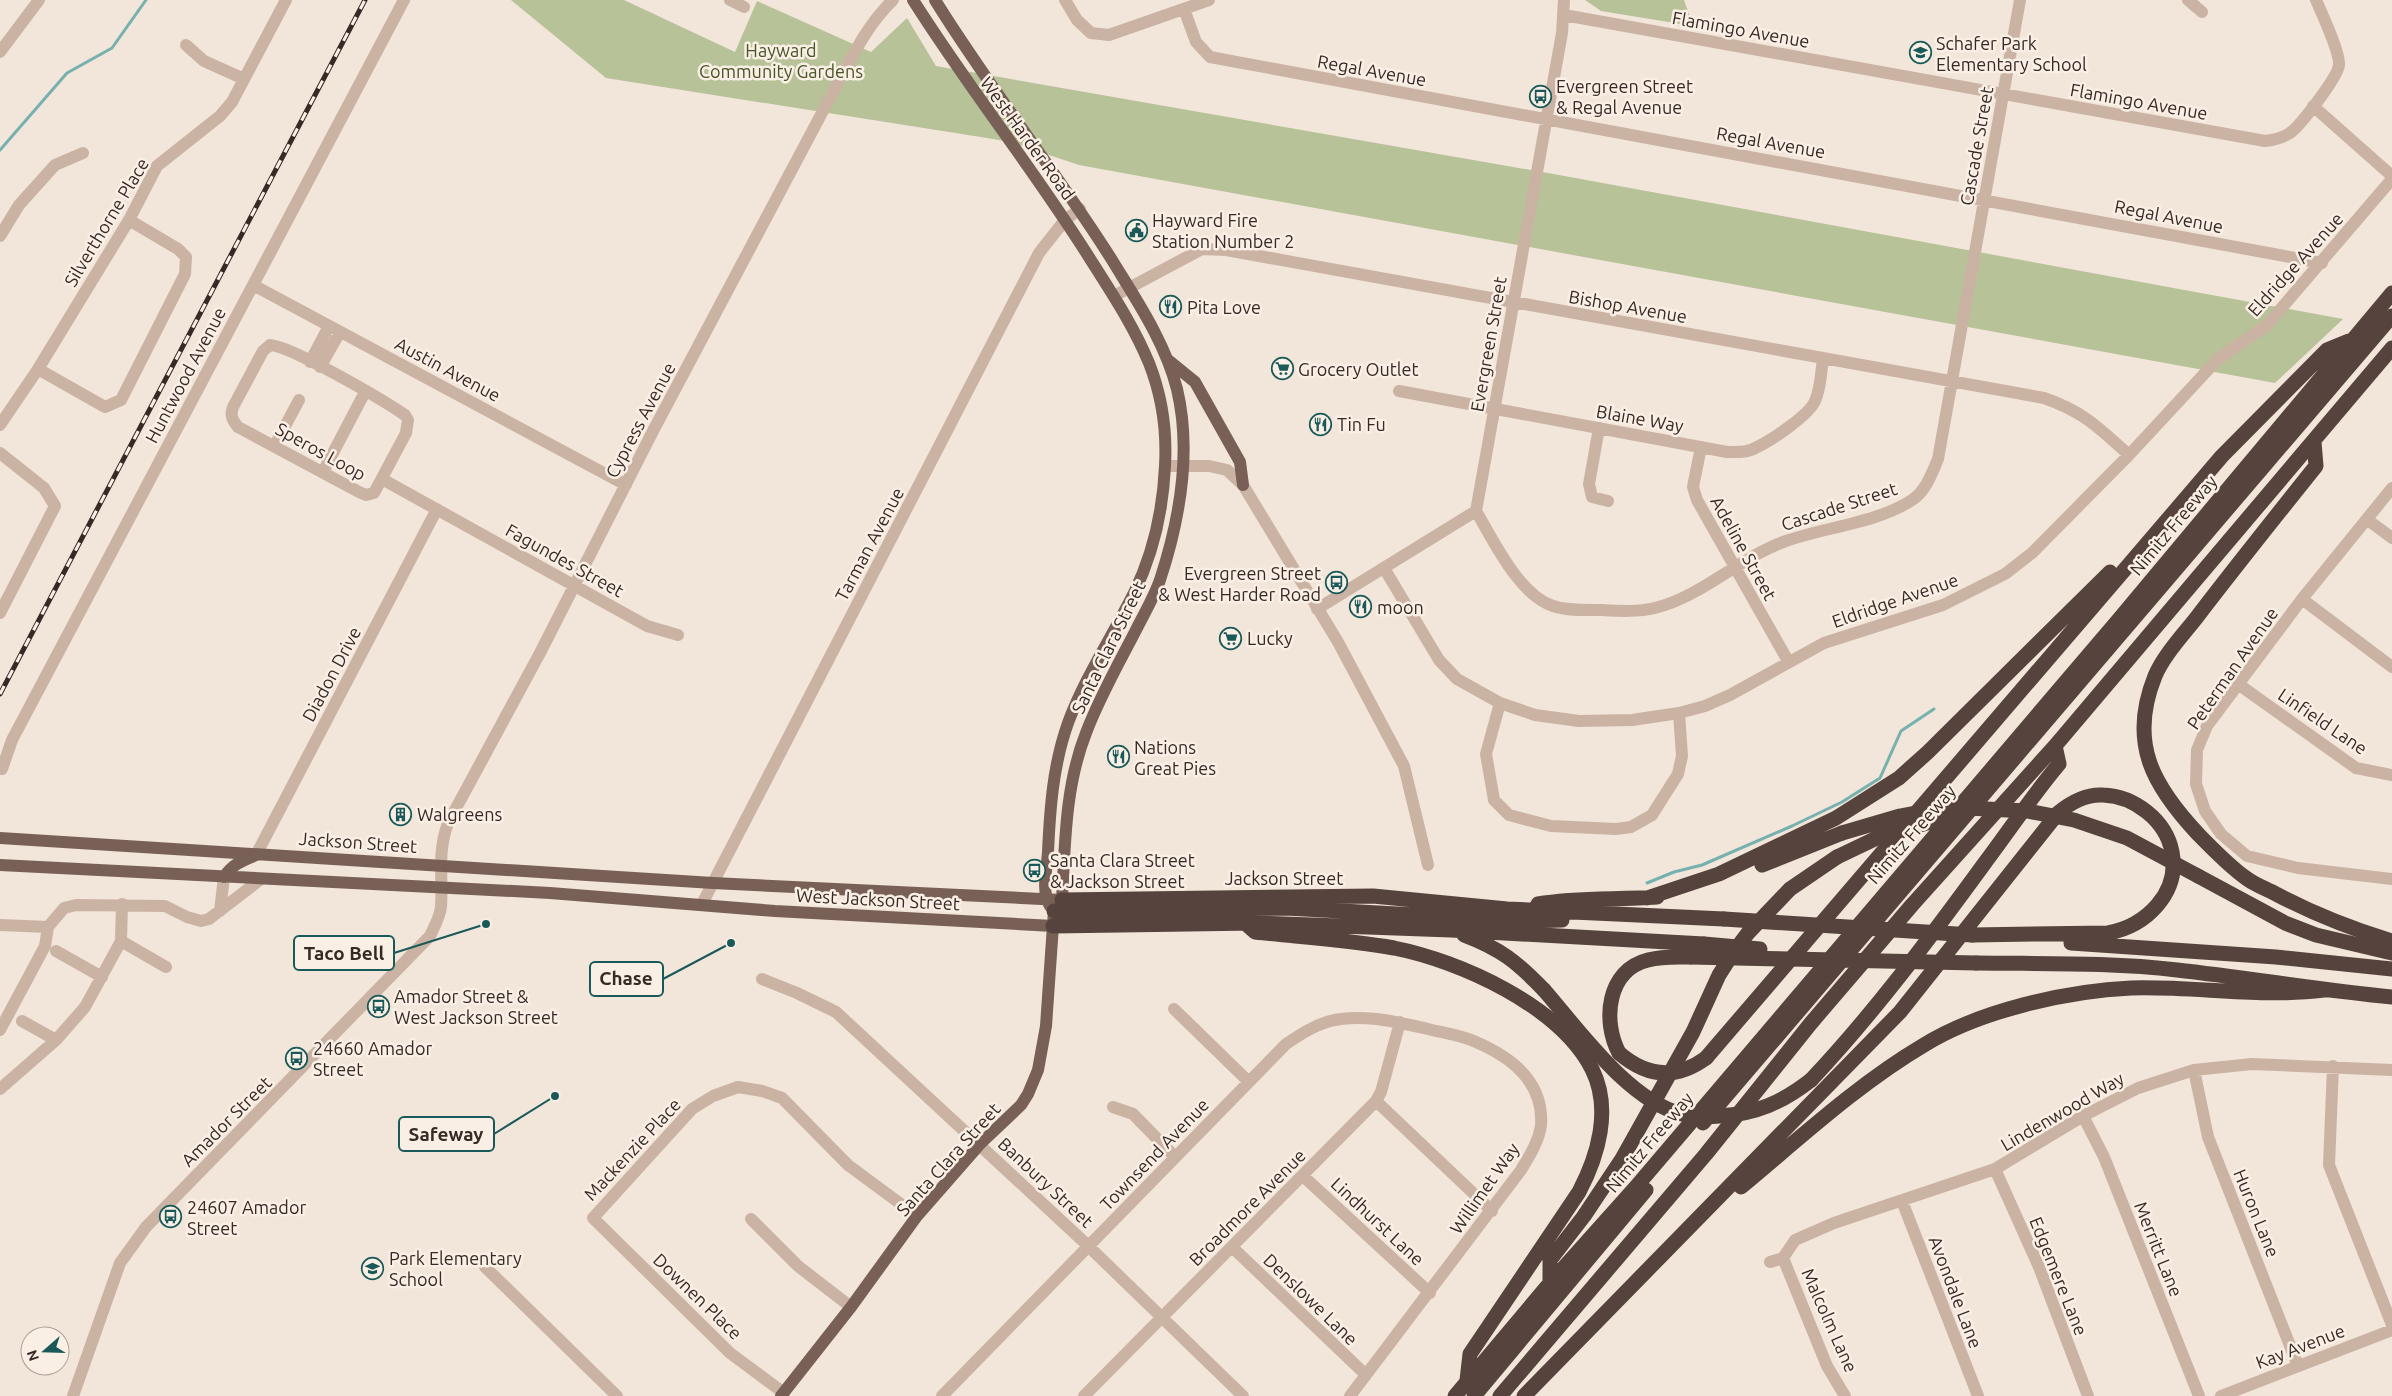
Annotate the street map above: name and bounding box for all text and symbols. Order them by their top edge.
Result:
street label: Flamingo Avenue [1671,7,1811,51]
place label: Schafer Park Elementary School [1936,33,2087,74]
park label: Hayward Community Gardens [699,40,863,81]
school or university icon: Schafer Park Elementary School [1908,41,1932,65]
street label: Regal Avenue [1316,51,1428,89]
street label: West Harder Road [977,73,1079,203]
place label: Evergreen Street & Regal Avenue [1556,76,1693,117]
street label: Flamingo Avenue [2069,79,2209,123]
bus stop icon: Evergreen Street & Regal Avenue [1528,84,1552,108]
street label: Cascade Street [1956,85,1996,207]
street label: Regal Avenue [1715,123,1827,161]
street label: Silverthorne Place [60,154,152,290]
street label: Regal Avenue [2113,196,2225,236]
street label: Eldridge Avenue [2243,208,2347,320]
place label: Hayward Fire Station Number 2 [1152,210,1294,251]
public building icon: Hayward Fire Station Number 2 [1124,218,1148,242]
street label: Evergreen Street [1466,275,1510,413]
street label: Bishop Avenue [1567,286,1689,326]
restaurant icon: Pita Love [1159,295,1183,319]
place label: Pita Love [1187,297,1261,317]
street label: Huntwood Avenue [141,304,229,446]
street label: Austin Avenue [392,333,504,405]
supermarket icon: Grocery Outlet [1270,357,1294,381]
street label: Cypress Avenue [601,359,679,481]
place label: Grocery Outlet [1298,359,1419,379]
street label: Blaine Way [1595,400,1686,436]
restaurant icon: Tin Fu [1309,412,1333,436]
place label: Tin Fu [1337,414,1386,434]
street label: Speros Loop [272,418,370,484]
street label: Nimitz Freeway [2125,471,2221,579]
street label: Cascade Street [1779,478,1899,534]
street label: Tarman Avenue [831,484,907,604]
street label: Adeline Street [1707,492,1781,604]
street label: Fagundes Street [503,519,627,601]
place label: Evergreen Street & West Harder Road [1158,563,1321,604]
street label: Eldridge Avenue [1829,569,1961,631]
bus stop icon: Evergreen Street & West Harder Road [1325,571,1349,595]
street label: Santa Clara Street [1067,578,1149,716]
restaurant icon: moon [1349,595,1373,619]
place label: moon [1377,597,1424,617]
street label: Peterman Avenue [2183,603,2281,733]
street label: Diadon Drive [298,623,364,725]
supermarket icon: Lucky [1219,626,1243,650]
place label: Lucky [1247,628,1293,648]
street label: Linfield Lane [2275,684,2371,758]
place label: Nations Great Pies [1134,737,1216,778]
restaurant icon: Nations Great Pies [1106,745,1130,769]
street label: Nimitz Freeway [1863,780,1960,887]
building icon: Walgreens [389,802,413,826]
place label: Walgreens [417,804,503,824]
street label: Jackson Street [298,828,418,856]
place label: Santa Clara Street & Jackson Street [1050,850,1195,891]
bus stop icon: Santa Clara Street & Jackson Street [1022,858,1046,882]
street label: Jackson Street [1225,868,1343,888]
street label: West Jackson Street [796,885,960,913]
callout: Taco Bell [294,936,394,970]
text: Taco Bell [304,942,384,964]
callout: Chase [590,962,663,996]
text: Chase [599,967,653,989]
place label: Amador Street & West Jackson Street [394,986,558,1027]
bus stop icon: Amador Street & West Jackson Street [366,994,390,1018]
place label: 24660 Amador Street [313,1038,432,1079]
bus stop icon: 24660 Amador Street [285,1046,309,1070]
street label: Lindenwood Way [1997,1068,2127,1154]
street label: Amador Street [177,1072,275,1170]
street label: Nimitz Freeway [1601,1088,1697,1196]
street label: Mackenzie Place [580,1094,684,1204]
street label: Townsend Avenue [1096,1094,1212,1214]
street label: Santa Clara Street [892,1098,1004,1220]
callout: Safeway [399,1117,494,1151]
text: Safeway [409,1123,483,1145]
street label: Banbury Street [995,1133,1097,1231]
street label: Willimet Way [1445,1139,1523,1237]
street label: Broadmore Avenue [1185,1145,1309,1269]
street label: Huron Lane [2230,1166,2284,1260]
street label: Lindhurst Lane [1328,1173,1428,1269]
place label: 24607 Amador Street [187,1197,306,1238]
street label: Merritt Lane [2131,1199,2187,1299]
bus stop icon: 24607 Amador Street [159,1205,183,1229]
street label: Edgemere Lane [2026,1214,2092,1338]
street label: Avondale Lane [1925,1233,1987,1351]
place label: Park Elementary School [389,1248,522,1289]
street label: Downen Place [650,1249,746,1343]
street label: Denslowe Lane [1260,1249,1362,1349]
school or university icon: Park Elementary School [361,1256,385,1280]
street label: Malcolm Lane [1798,1265,1862,1375]
street label: Kay Avenue [2253,1320,2347,1372]
north arrow [20,1326,70,1376]
text: N [23,1348,42,1363]

